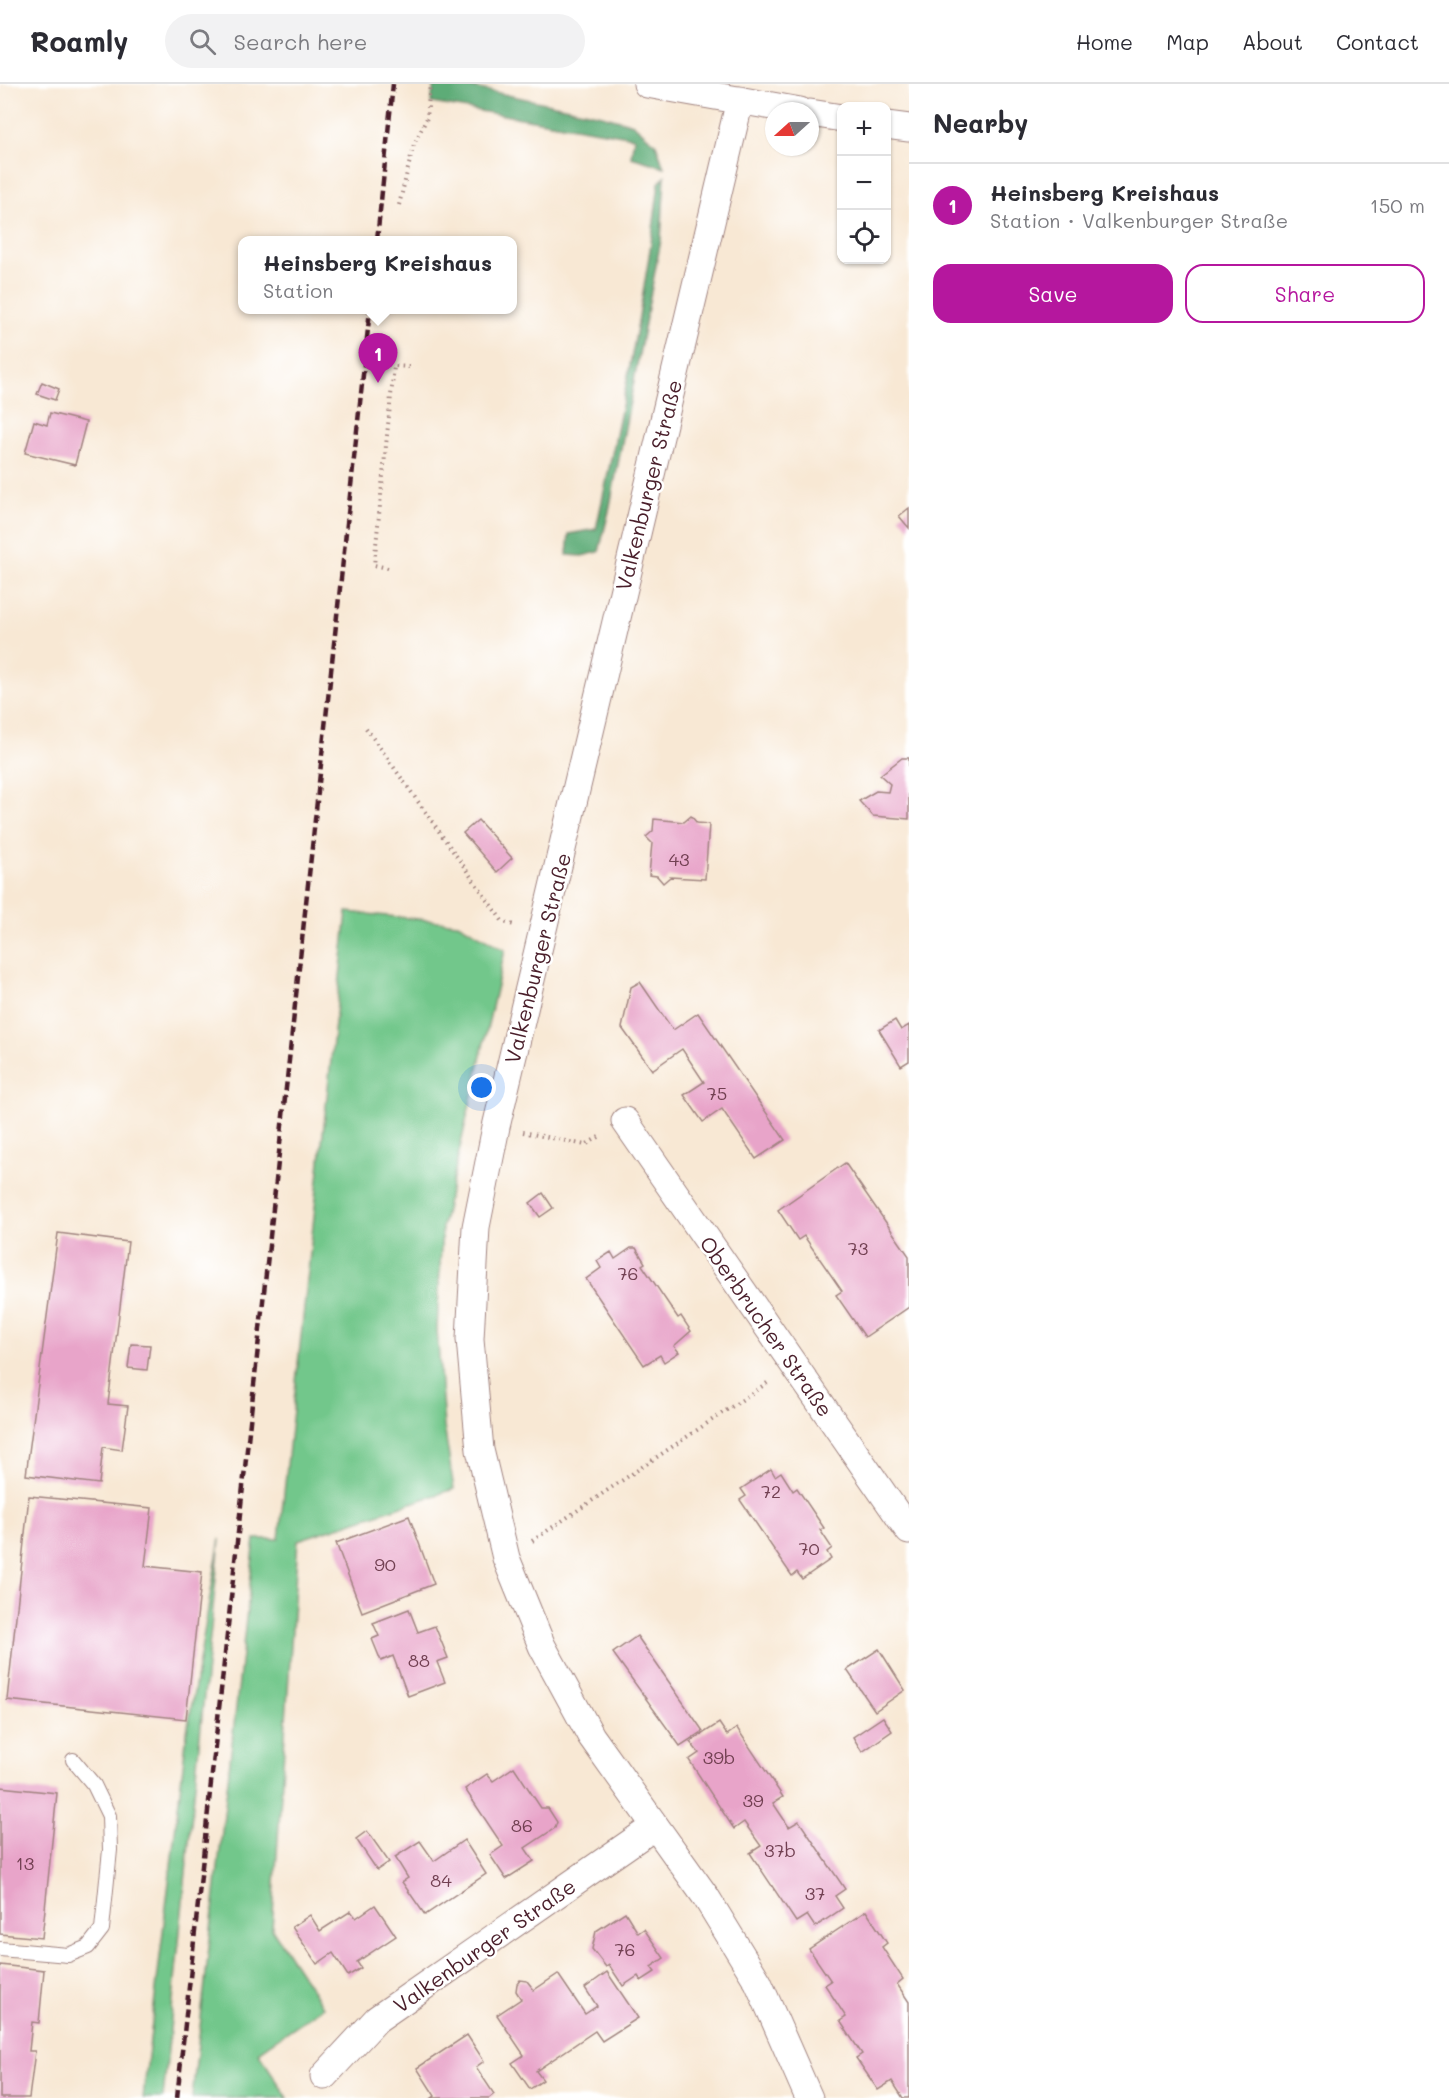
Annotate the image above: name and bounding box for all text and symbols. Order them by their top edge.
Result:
search box [165,14,585,68]
text: Roamly [30,23,129,59]
icon: search [186,25,219,58]
text: Search here [234,27,367,56]
text: Home [1076,28,1133,55]
text: Map [1166,28,1209,55]
text: About [1242,28,1303,55]
text: Contact [1336,28,1419,55]
north arrow [765,102,819,156]
map controls [837,102,891,264]
button: + [837,102,891,156]
text: Nearby [933,106,1028,140]
button: − [837,156,891,210]
text: Heinsberg Kreishaus [990,178,1219,207]
text: 1 [948,192,957,218]
text: 150 m [1370,192,1425,218]
text: Station · Valkenburger Straße [990,207,1288,233]
button: locate [837,210,891,264]
popup [238,236,517,314]
text: Heinsberg Kreishaus [263,248,492,277]
button: Save [933,264,1173,323]
button: Share [1185,264,1425,323]
text: Station [263,277,333,303]
pin: 1 [358,334,398,383]
street label: Valkenburger Straße [609,377,687,593]
house number: 43 [668,847,690,871]
street label: Valkenburger Straße [498,850,576,1066]
your location [467,1073,496,1102]
house number: 75 [707,1081,727,1105]
street label: Oberbrucher Straße [694,1230,840,1422]
house number: 73 [848,1236,868,1260]
house number: 76 [618,1261,638,1285]
house number: 72 [761,1479,781,1503]
house number: 70 [798,1536,820,1560]
house number: 90 [374,1552,396,1576]
house number: 88 [408,1648,430,1672]
house number: 39b [703,1745,735,1769]
house number: 39 [742,1788,764,1812]
house number: 86 [511,1813,533,1837]
house number: 37b [764,1838,796,1862]
house number: 13 [16,1851,34,1875]
house number: 84 [430,1868,452,1892]
street label: Valkenburger Straße [388,1872,580,2018]
house number: 37 [805,1881,825,1905]
house number: 76 [615,1937,635,1961]

